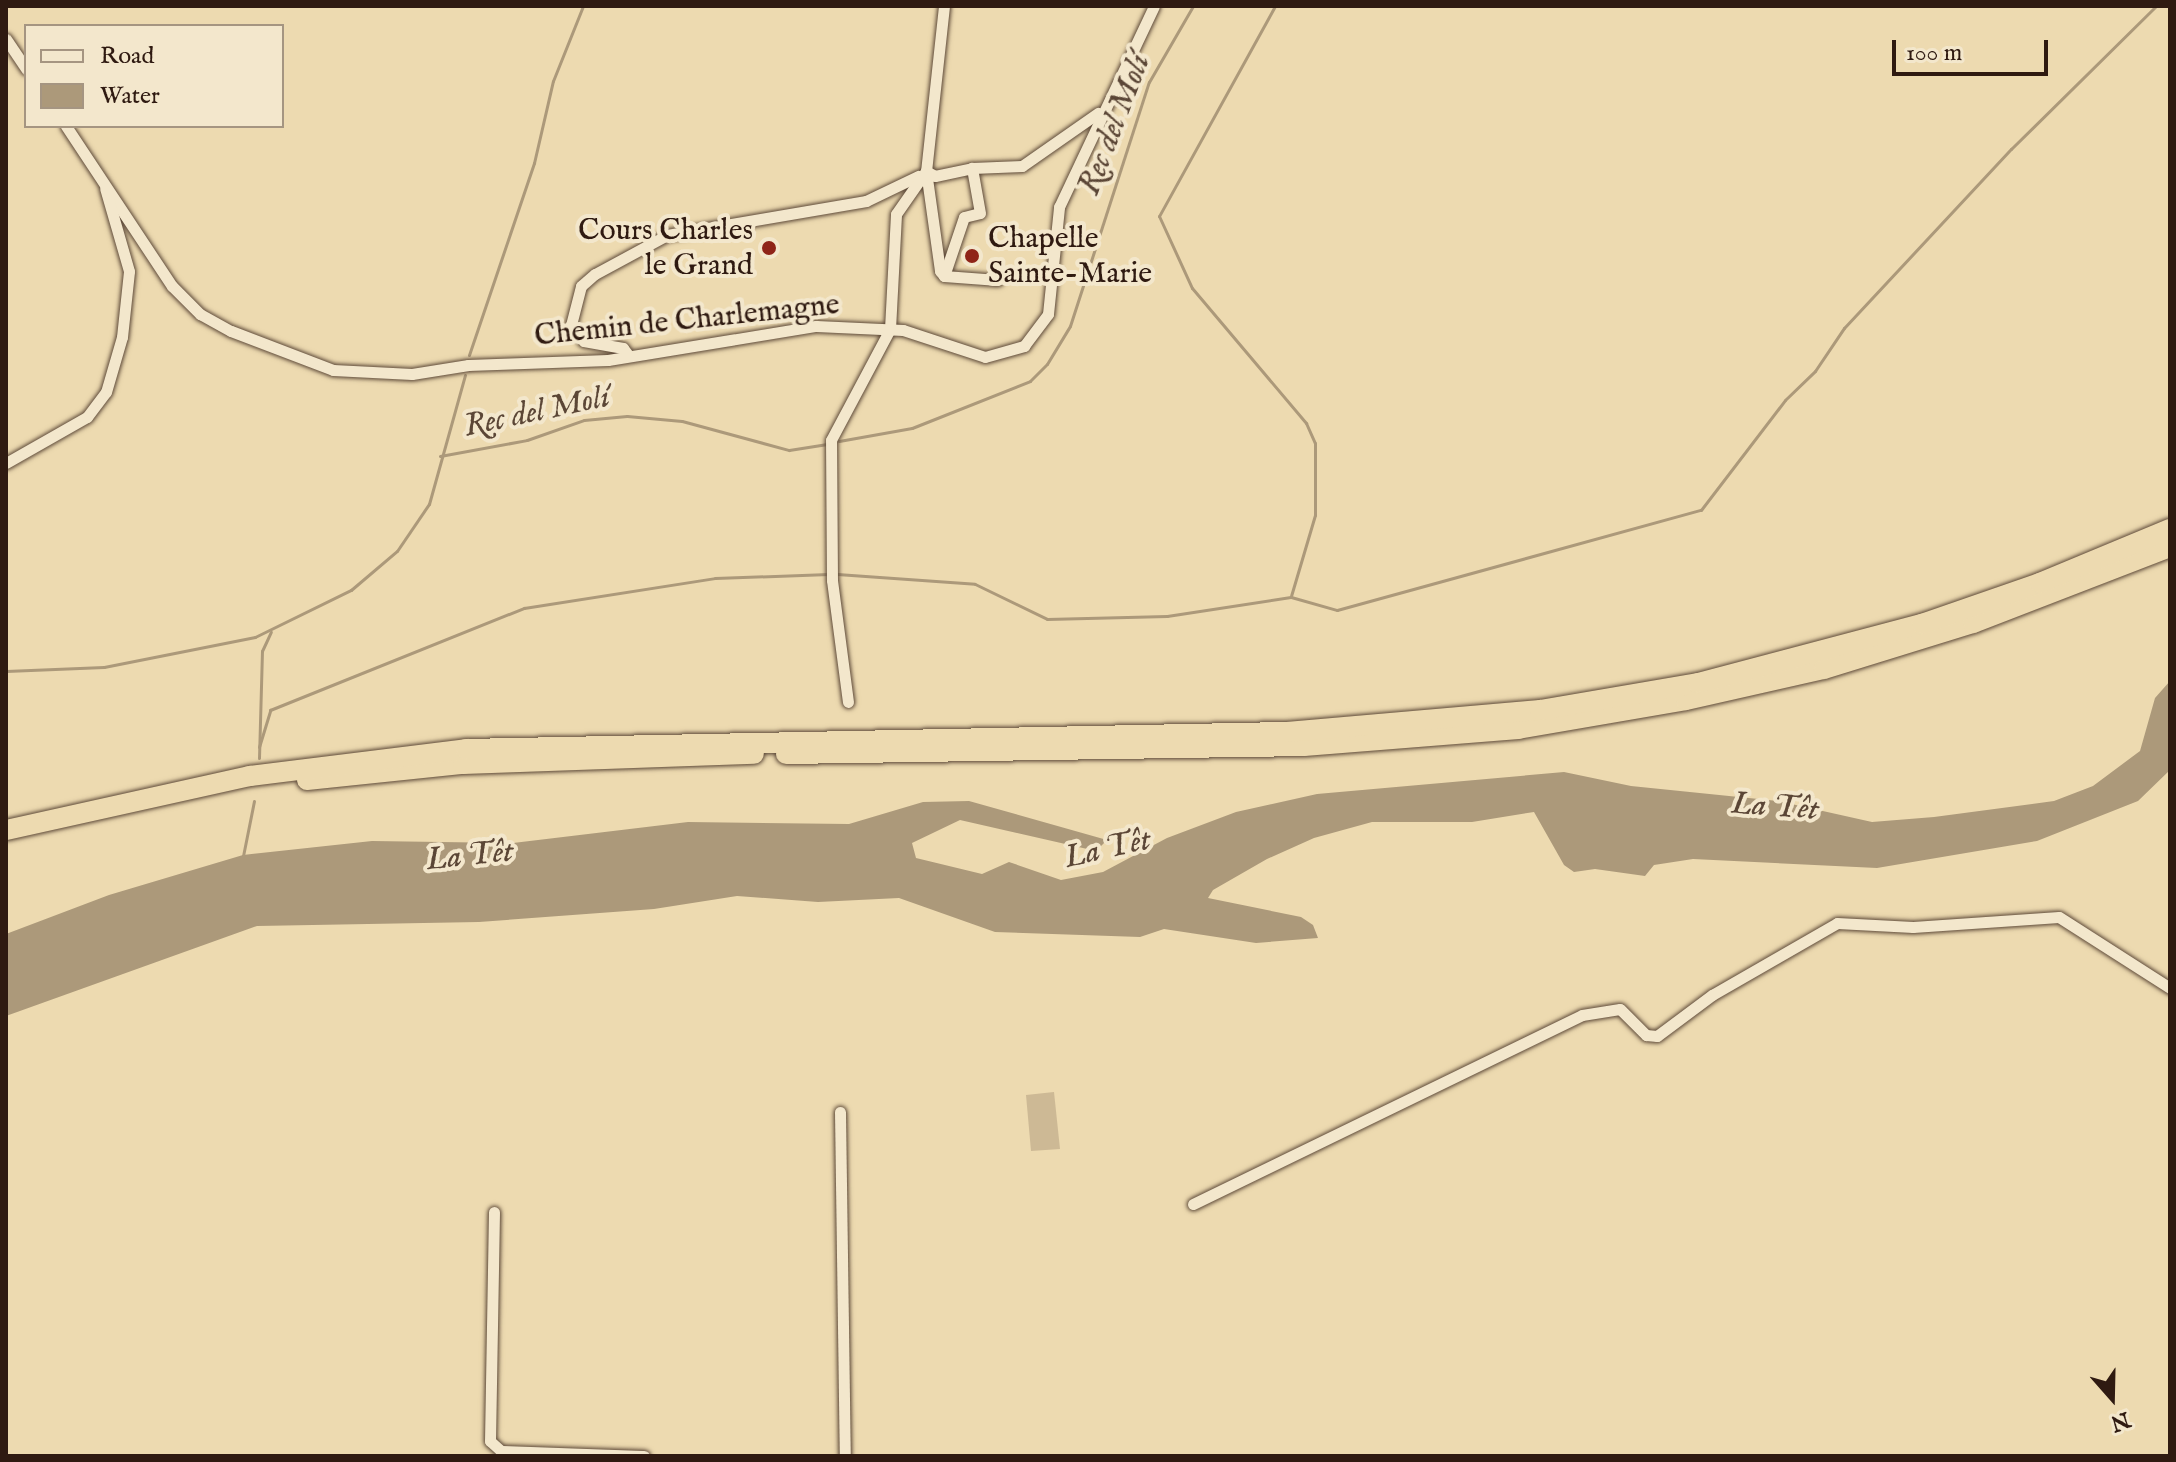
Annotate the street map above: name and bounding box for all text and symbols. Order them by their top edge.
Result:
legend [24,24,284,128]
scale bar [1896,24,2052,74]
text: 100 m [1906,38,1962,69]
text: Road [100,41,154,72]
water label: Rec del Molí [1072,49,1160,201]
text: Water [100,81,160,112]
place label: Cours Charles le Grand [578,213,753,284]
place label: Chapelle Sainte-Marie [988,221,1152,292]
marker: Cours Charles le Grand [760,239,778,257]
marker: Chapelle Sainte-Marie [963,247,981,265]
street label: Chemin de Charlemagne [533,287,841,355]
water label: Rec del Molí [461,379,613,447]
water label: La Têt [1730,786,1820,830]
water label: La Têt [1061,821,1155,879]
water label: La Têt [424,833,516,881]
north arrow [2072,1358,2152,1438]
text: N [2106,1404,2134,1437]

